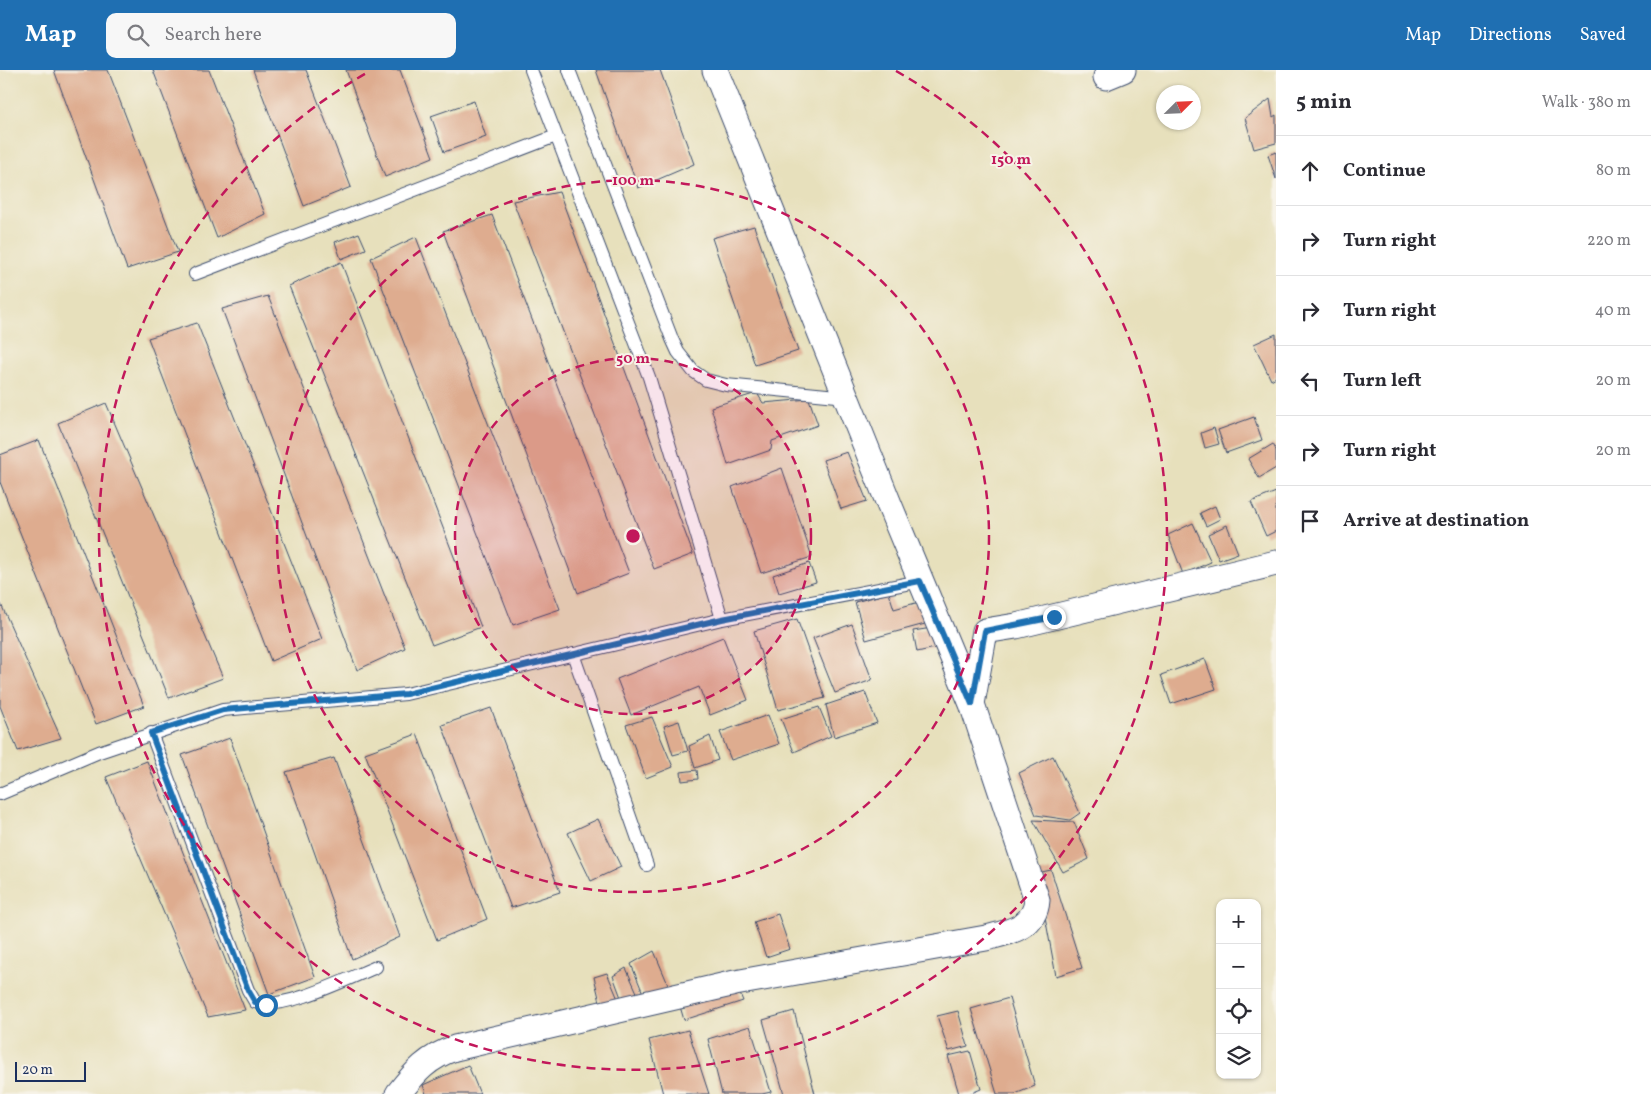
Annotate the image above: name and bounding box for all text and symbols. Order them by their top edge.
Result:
search box [106,13,456,58]
text: Map [25,18,76,52]
icon: search [124,21,152,49]
text: Search here [164,22,262,48]
text: Map [1405,23,1441,48]
text: Directions [1469,23,1552,48]
text: Saved [1580,23,1626,48]
north arrow [1156,85,1201,130]
text: 5 min [1296,88,1352,117]
text: Walk · 380 m [1542,92,1631,114]
text: 150 m [991,150,1031,171]
icon: ahead [1296,157,1324,185]
text: Continue [1343,158,1426,184]
text: 80 m [1596,160,1631,182]
text: 100 m [612,171,655,192]
icon: right [1296,227,1324,255]
text: Turn right [1343,228,1436,254]
text: 220 m [1587,230,1631,252]
icon: right [1296,297,1324,325]
text: Turn right [1343,298,1436,324]
text: 40 m [1595,300,1631,322]
text: 50 m [616,349,650,370]
icon: left [1296,367,1324,395]
text: Turn left [1343,368,1422,394]
text: 20 m [1596,370,1631,392]
icon: right [1296,437,1324,465]
text: Turn right [1343,438,1436,464]
text: 20 m [1596,440,1631,462]
icon: arrive [1296,507,1324,535]
text: Arrive at destination [1343,508,1529,534]
centre of rings [624,527,642,545]
route end [1043,606,1066,629]
map controls [1216,899,1261,1079]
button: + [1216,899,1261,944]
button: − [1216,944,1261,989]
button: locate [1216,989,1261,1034]
route start [255,994,278,1017]
button: layers [1216,1034,1261,1079]
scale bar [15,1059,86,1082]
text: 20 m [22,1061,53,1080]

